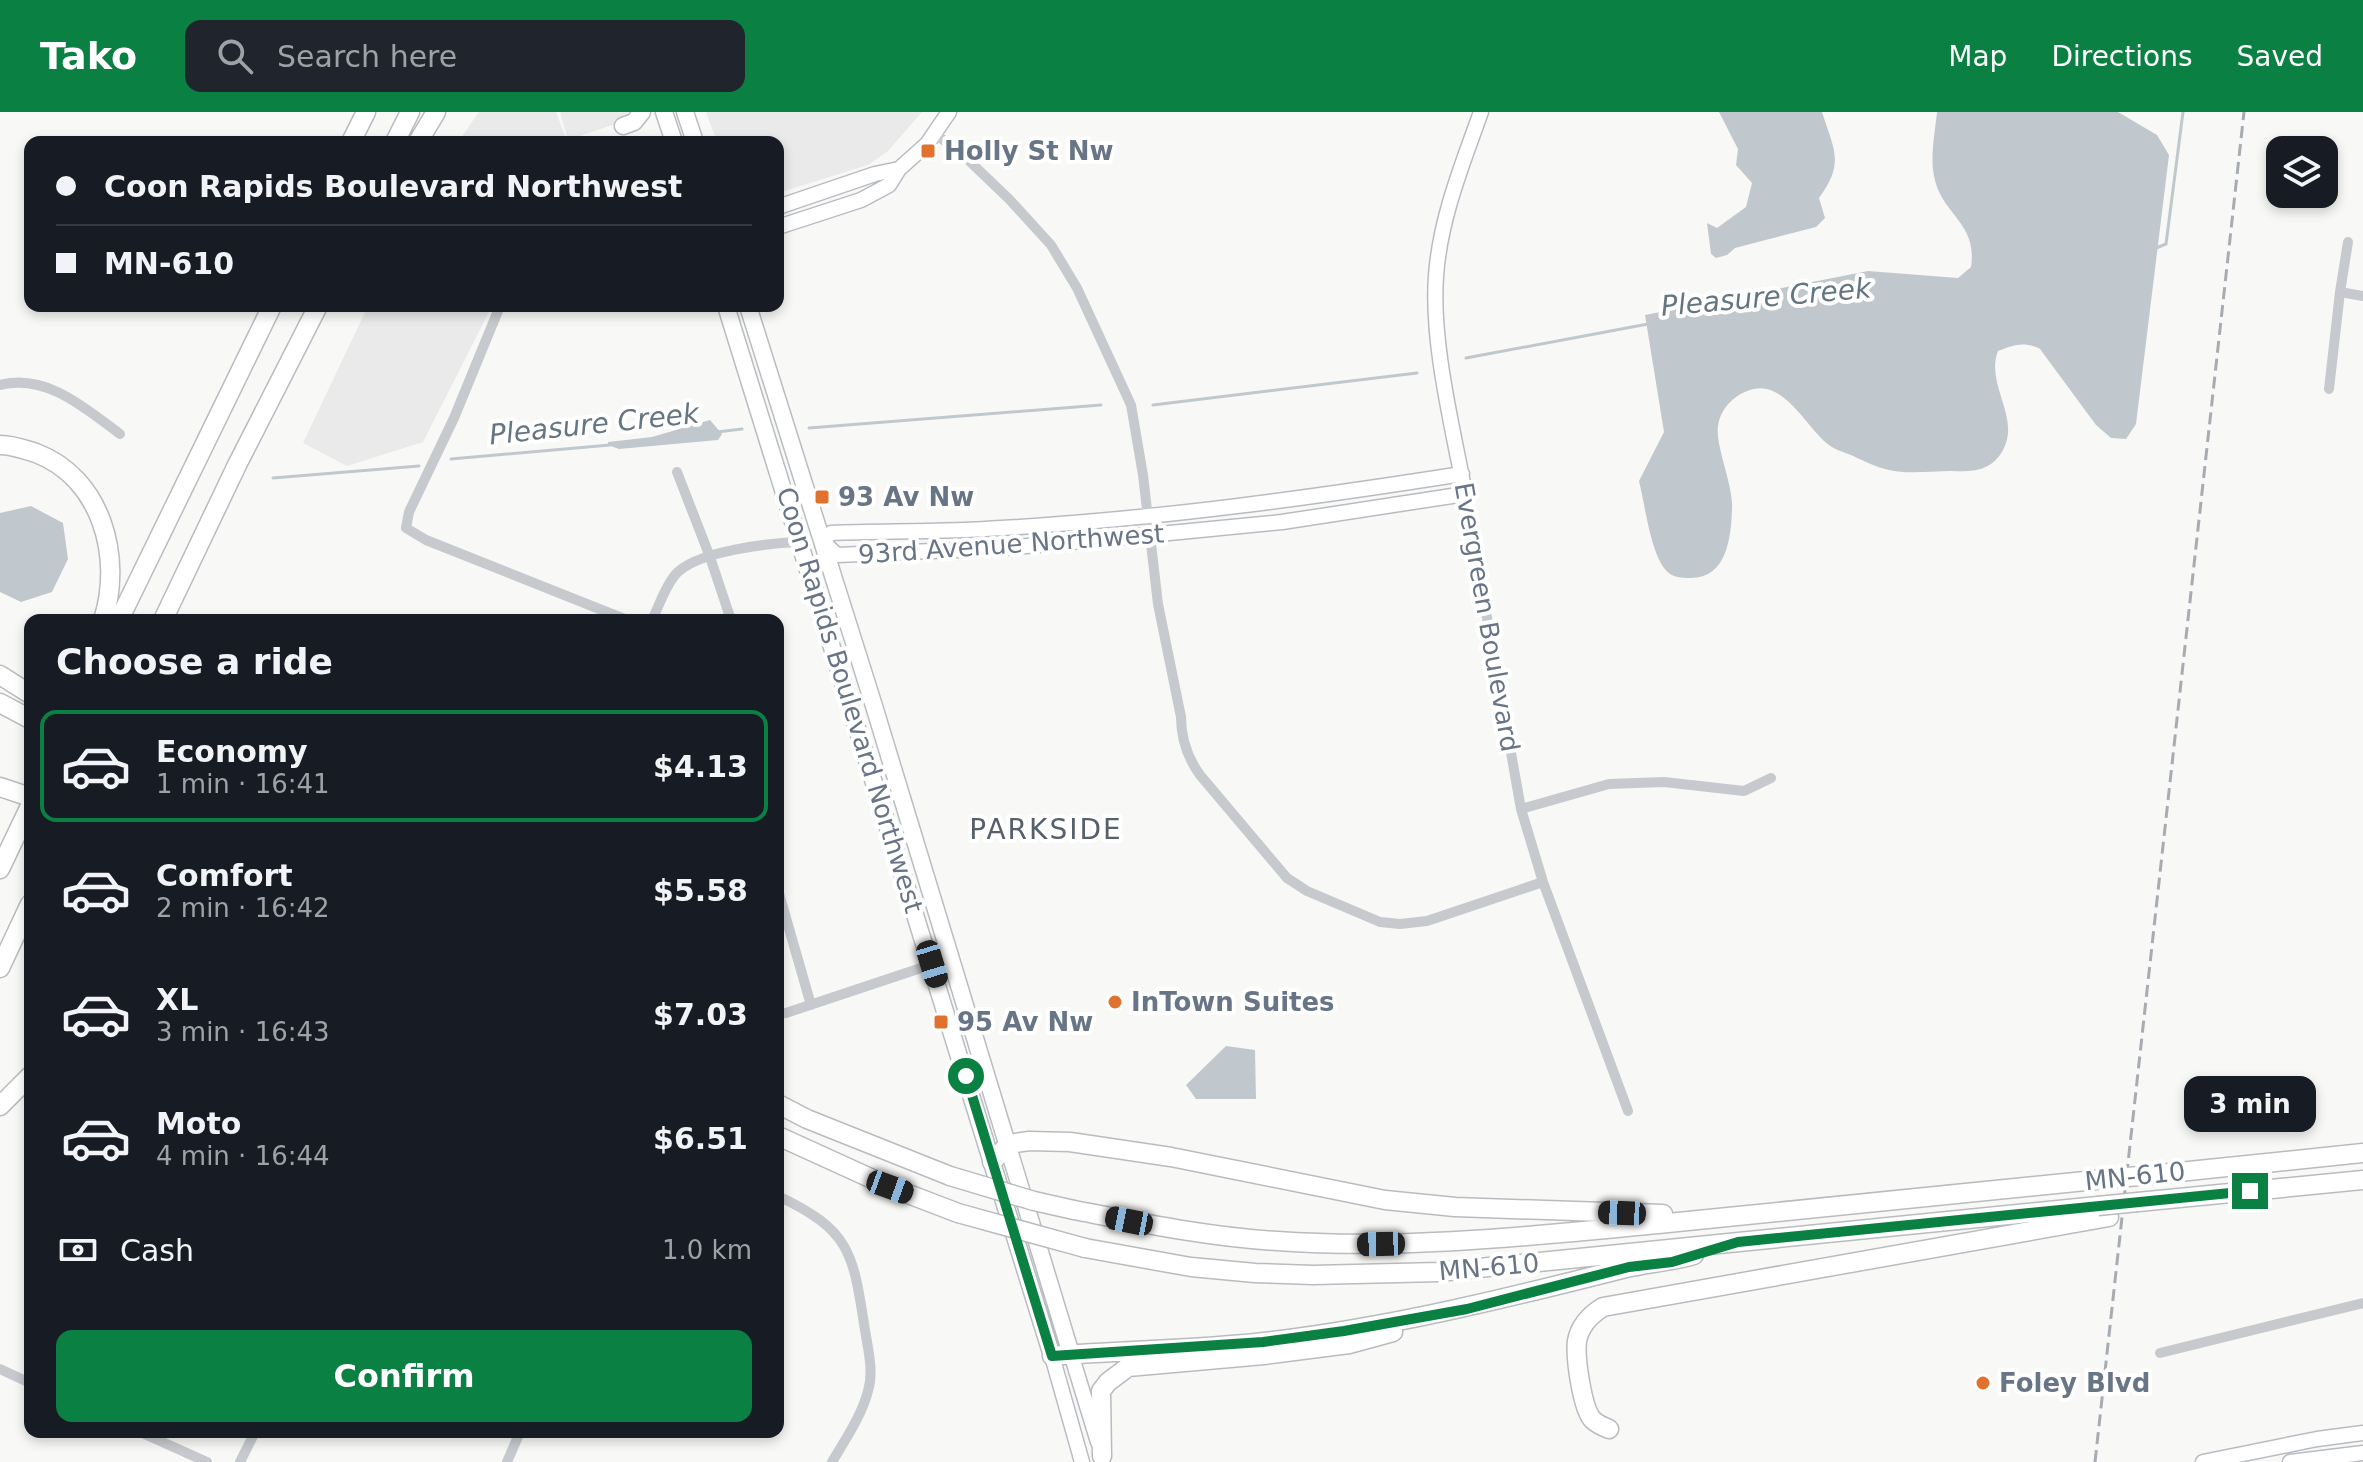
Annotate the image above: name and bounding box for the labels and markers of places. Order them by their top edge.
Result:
place label: Holly St Nw [944,136,1113,166]
marker: Holly St Nw [919,142,937,160]
place label: 93 Av Nw [838,482,974,512]
marker: 93 Av Nw [813,488,831,506]
place label: InTown Suites [1131,987,1335,1017]
marker: InTown Suites [1106,993,1124,1011]
place label: 95 Av Nw [957,1007,1093,1037]
marker: 95 Av Nw [932,1013,950,1031]
place label: Foley Blvd [1999,1368,2150,1398]
marker: Foley Blvd [1974,1374,1992,1392]

